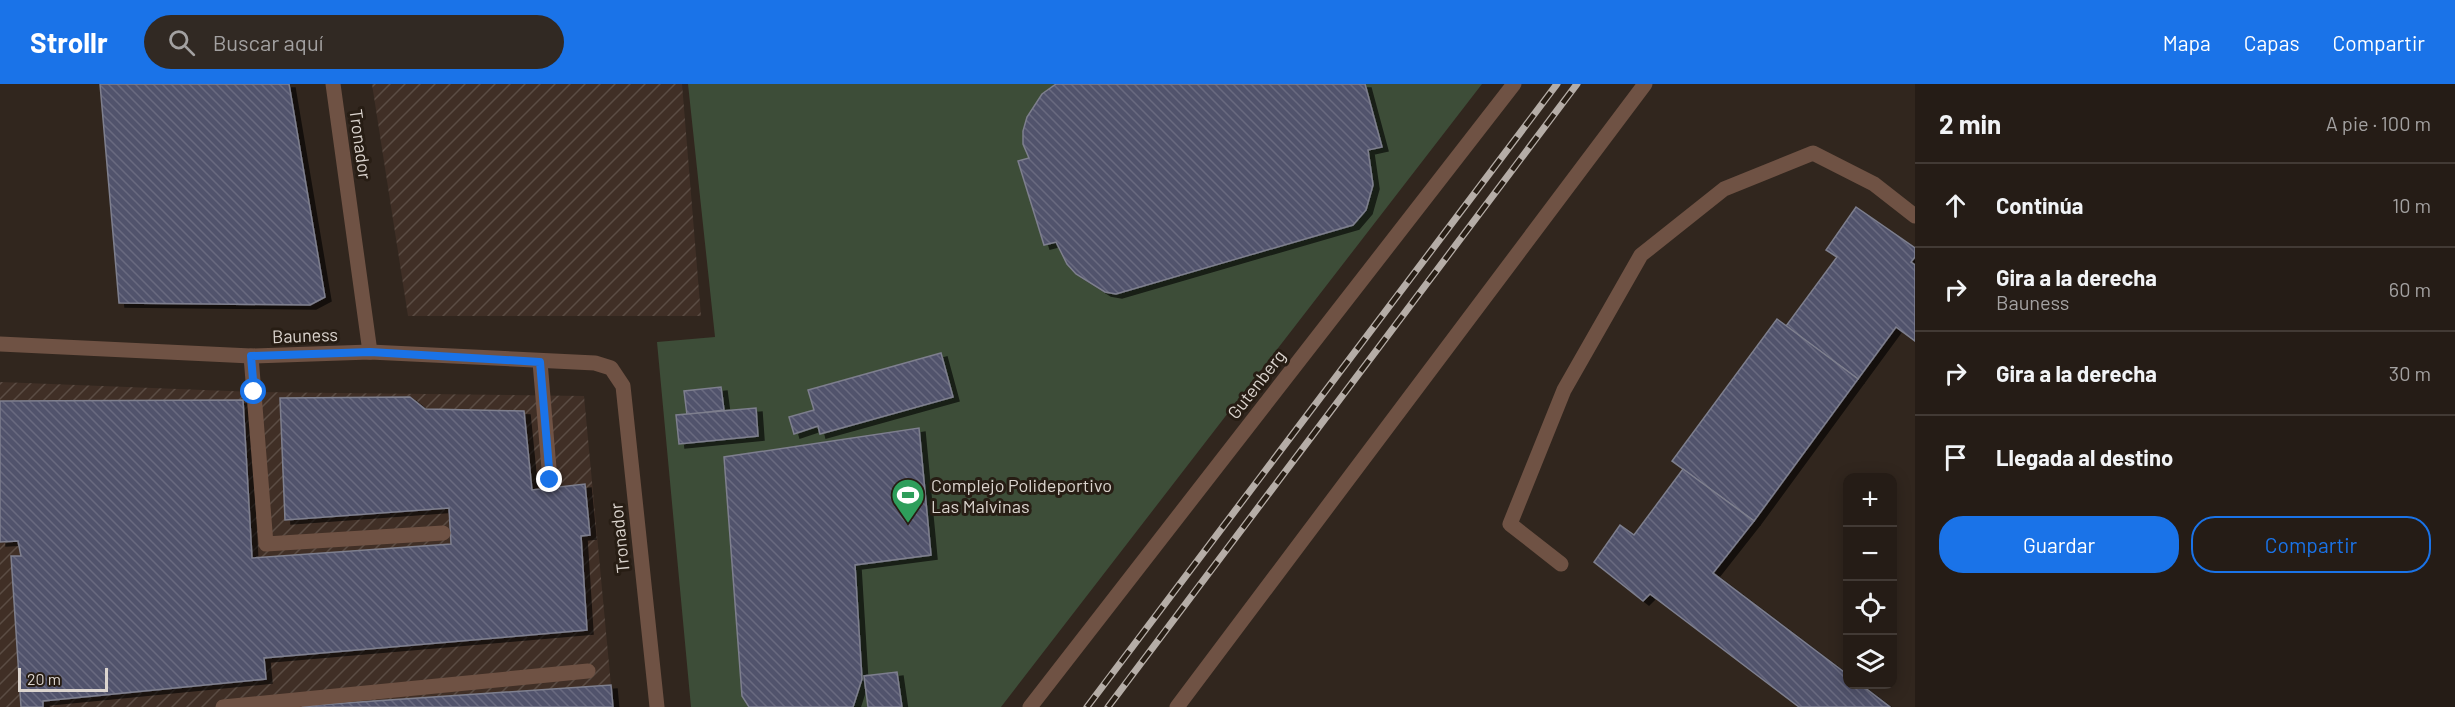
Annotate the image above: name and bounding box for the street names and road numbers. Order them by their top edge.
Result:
street label: Tronador [345,107,377,181]
street label: Bauness [272,323,338,347]
street label: Gutenberg [1222,345,1290,423]
street label: Tronador [604,501,634,574]

